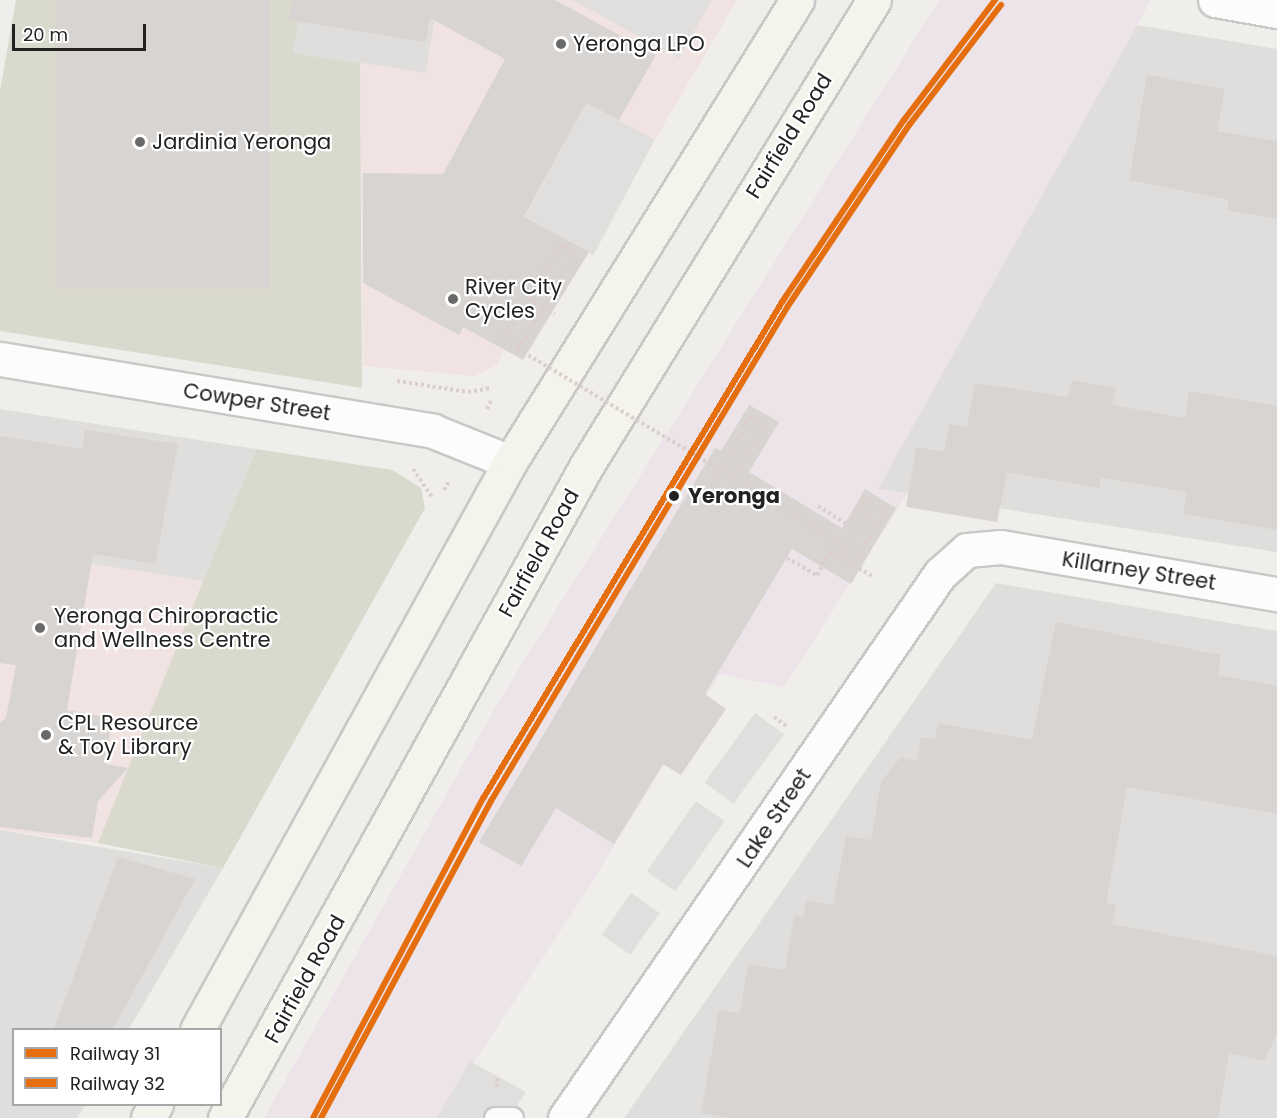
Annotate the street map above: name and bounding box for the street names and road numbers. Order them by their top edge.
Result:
street label: Fairfield Road [741,69,837,203]
street label: Cowper Street [181,378,333,426]
street label: Fairfield Road [493,485,585,621]
street label: Killarney Street [1060,546,1218,596]
street label: Lake Street [732,764,816,872]
street label: Fairfield Road [259,911,351,1047]

